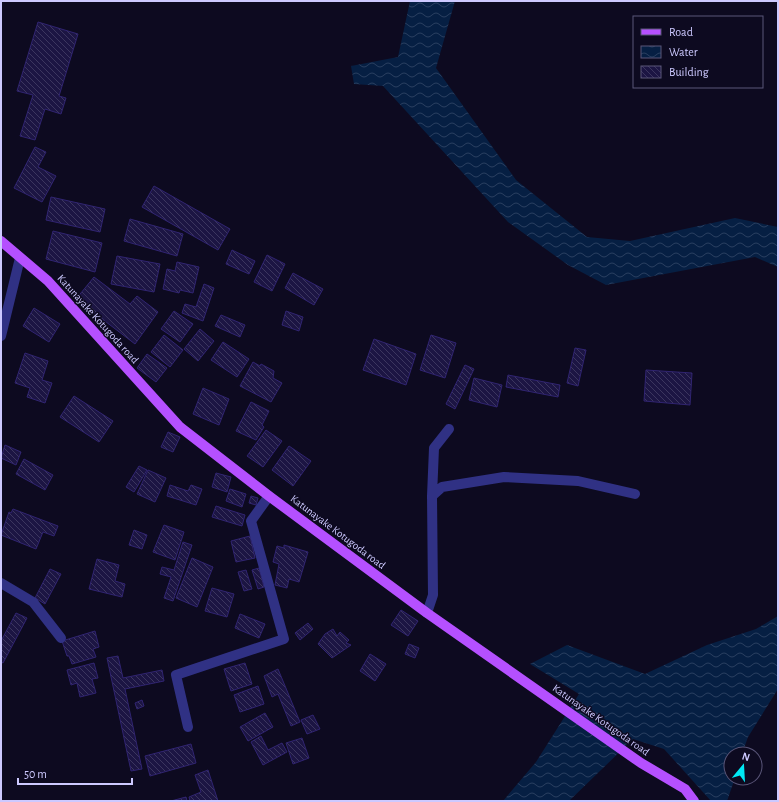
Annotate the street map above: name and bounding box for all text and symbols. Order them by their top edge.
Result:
legend [633,16,763,88]
text: Road [669,26,693,38]
text: Water [669,46,698,58]
text: Building [669,66,709,78]
street label: Katunayake Kotugoda road [55,272,141,366]
street label: Katunayake Kotugoda road [289,493,388,571]
street label: Katunayake Kotugoda road [551,682,652,758]
north arrow [723,746,763,786]
text: N [741,751,751,763]
scale bar [18,760,132,786]
text: 50 m [24,768,47,780]

